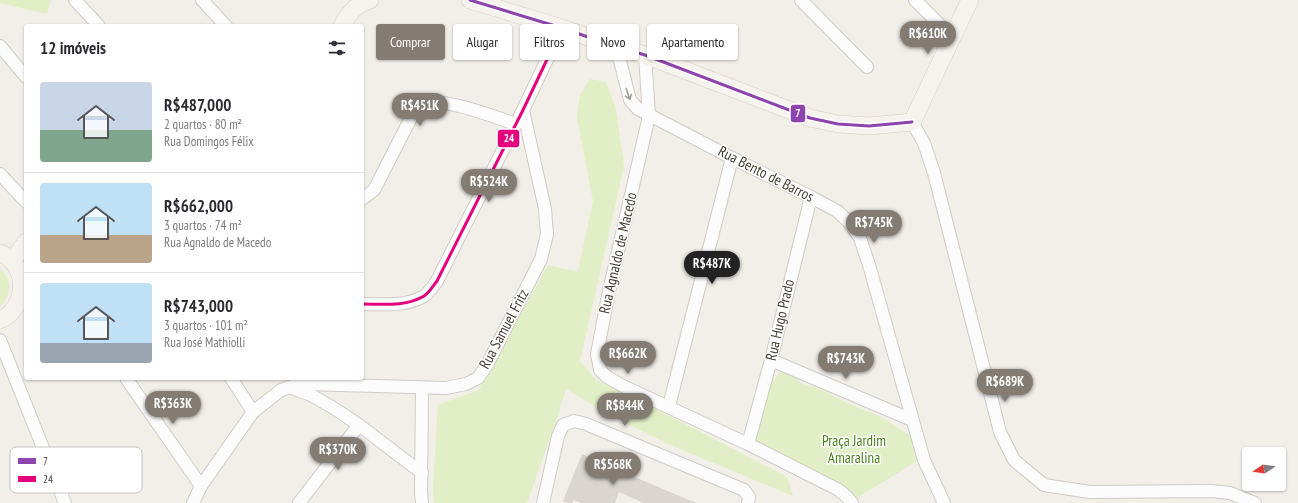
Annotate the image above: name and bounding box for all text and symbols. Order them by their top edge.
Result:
pin: R$610K [895,21,961,55]
chip: Comprar [376,24,445,60]
chip: Alugar [453,24,512,60]
chip: Filtros [520,24,579,60]
chip: Novo [587,24,639,60]
chip: Apartamento [647,24,738,60]
text: R$610K [909,25,947,42]
text: 12 imóveis [40,37,106,59]
icon: filters [326,37,348,59]
one-way arrow [625,87,633,99]
pin: R$451K [387,93,453,127]
text: R$487,000 [164,94,231,116]
text: R$451K [401,97,439,114]
icon: home [72,98,120,146]
line badge: 7 [790,104,806,123]
text: 7 [795,106,801,120]
text: 2 quartos · 80 m² [164,116,242,133]
line badge: 24 [497,129,520,148]
text: 24 [504,131,515,145]
text: Rua Domingos Félix [164,133,254,150]
street label: Rua Bento de Barros [715,141,817,206]
pin: R$524K [456,169,522,203]
text: R$524K [470,173,508,190]
street label: Rua Agnaldo de Macedo [594,190,641,315]
text: R$662,000 [164,195,233,217]
icon: home [72,199,120,247]
pin: R$745K [841,210,907,244]
text: R$745K [855,214,893,231]
text: 3 quartos · 74 m² [164,217,242,234]
text: Rua Agnaldo de Macedo [164,234,271,251]
pin: R$487K [679,251,745,285]
text: R$487K [693,255,731,272]
street label: Rua Hugo Prado [761,277,798,362]
street label: Rua Samuel Fritz [475,286,532,372]
text: R$743,000 [164,295,233,317]
icon: home [72,299,120,347]
text: 3 quartos · 101 m² [164,317,248,334]
text: Rua José Mathiolli [164,334,245,351]
pin: R$662K [595,341,661,375]
text: R$662K [609,345,647,362]
pin: R$743K [813,346,879,380]
text: R$743K [827,350,865,367]
pin: R$689K [972,369,1038,403]
text: R$689K [986,373,1024,390]
pin: R$363K [140,391,206,425]
pin: R$844K [592,393,658,427]
text: R$363K [154,395,192,412]
text: R$844K [606,397,644,414]
park label: Praça Jardim Amaralina [822,431,886,467]
pin: R$370K [305,437,371,471]
text: R$370K [319,441,357,458]
legend [10,447,142,493]
north arrow [1242,447,1286,491]
map controls [1242,447,1286,491]
pin: R$568K [580,452,646,486]
text: 7 [43,454,48,468]
text: R$568K [594,456,632,473]
text: 24 [43,472,53,486]

